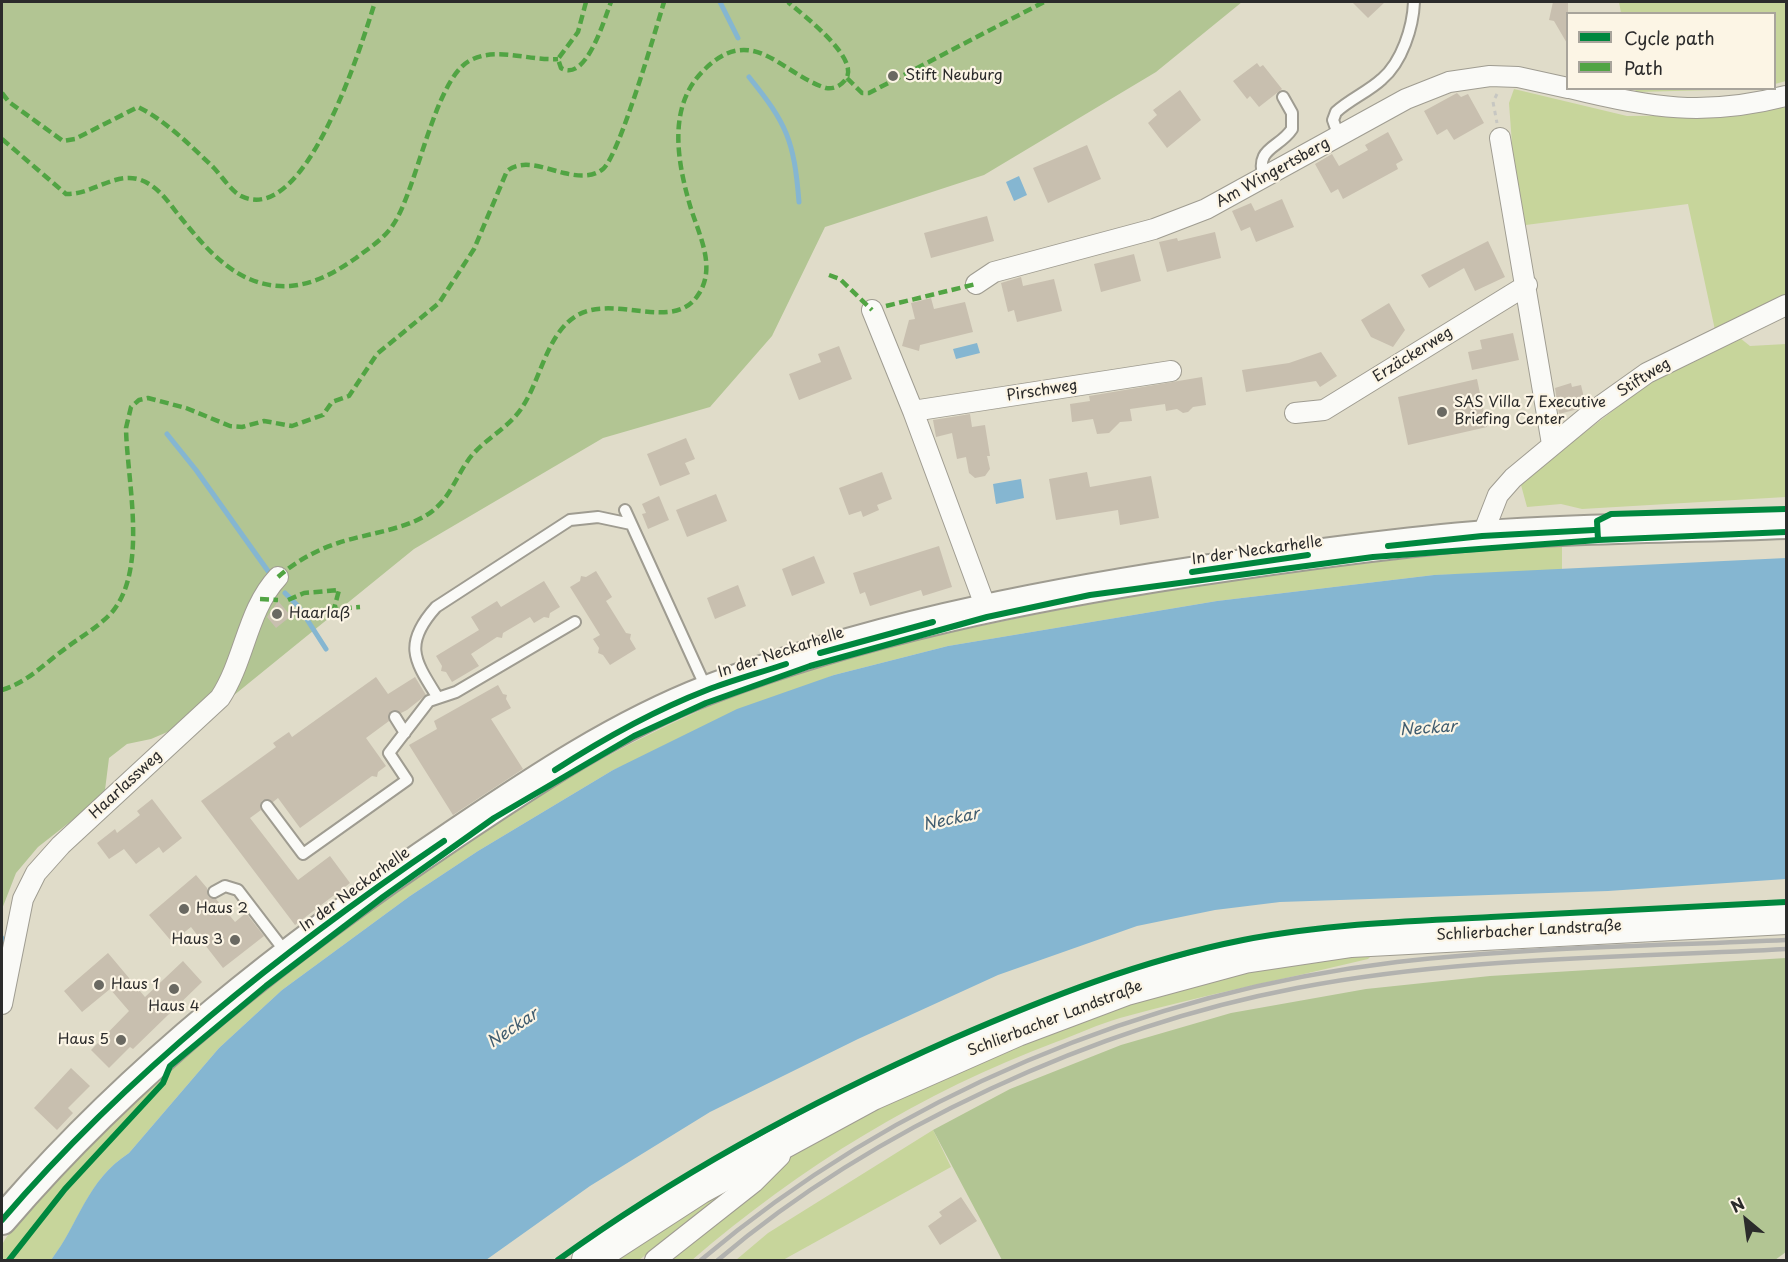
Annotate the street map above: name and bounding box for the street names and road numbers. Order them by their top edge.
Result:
street label: Am Wingertsberg [1213,134,1333,212]
street label: Erzäckerweg [1370,323,1456,387]
street label: Stiftweg [1614,355,1674,401]
street label: Pirschweg [1005,376,1079,406]
street label: In der Neckarhelle [1191,533,1323,569]
street label: In der Neckarhelle [716,624,846,682]
street label: Haarlassweg [86,747,166,823]
street label: In der Neckarhelle [296,844,414,936]
street label: Schlierbacher Landstraße [1436,917,1622,945]
street label: Schlierbacher Landstraße [965,977,1145,1061]

